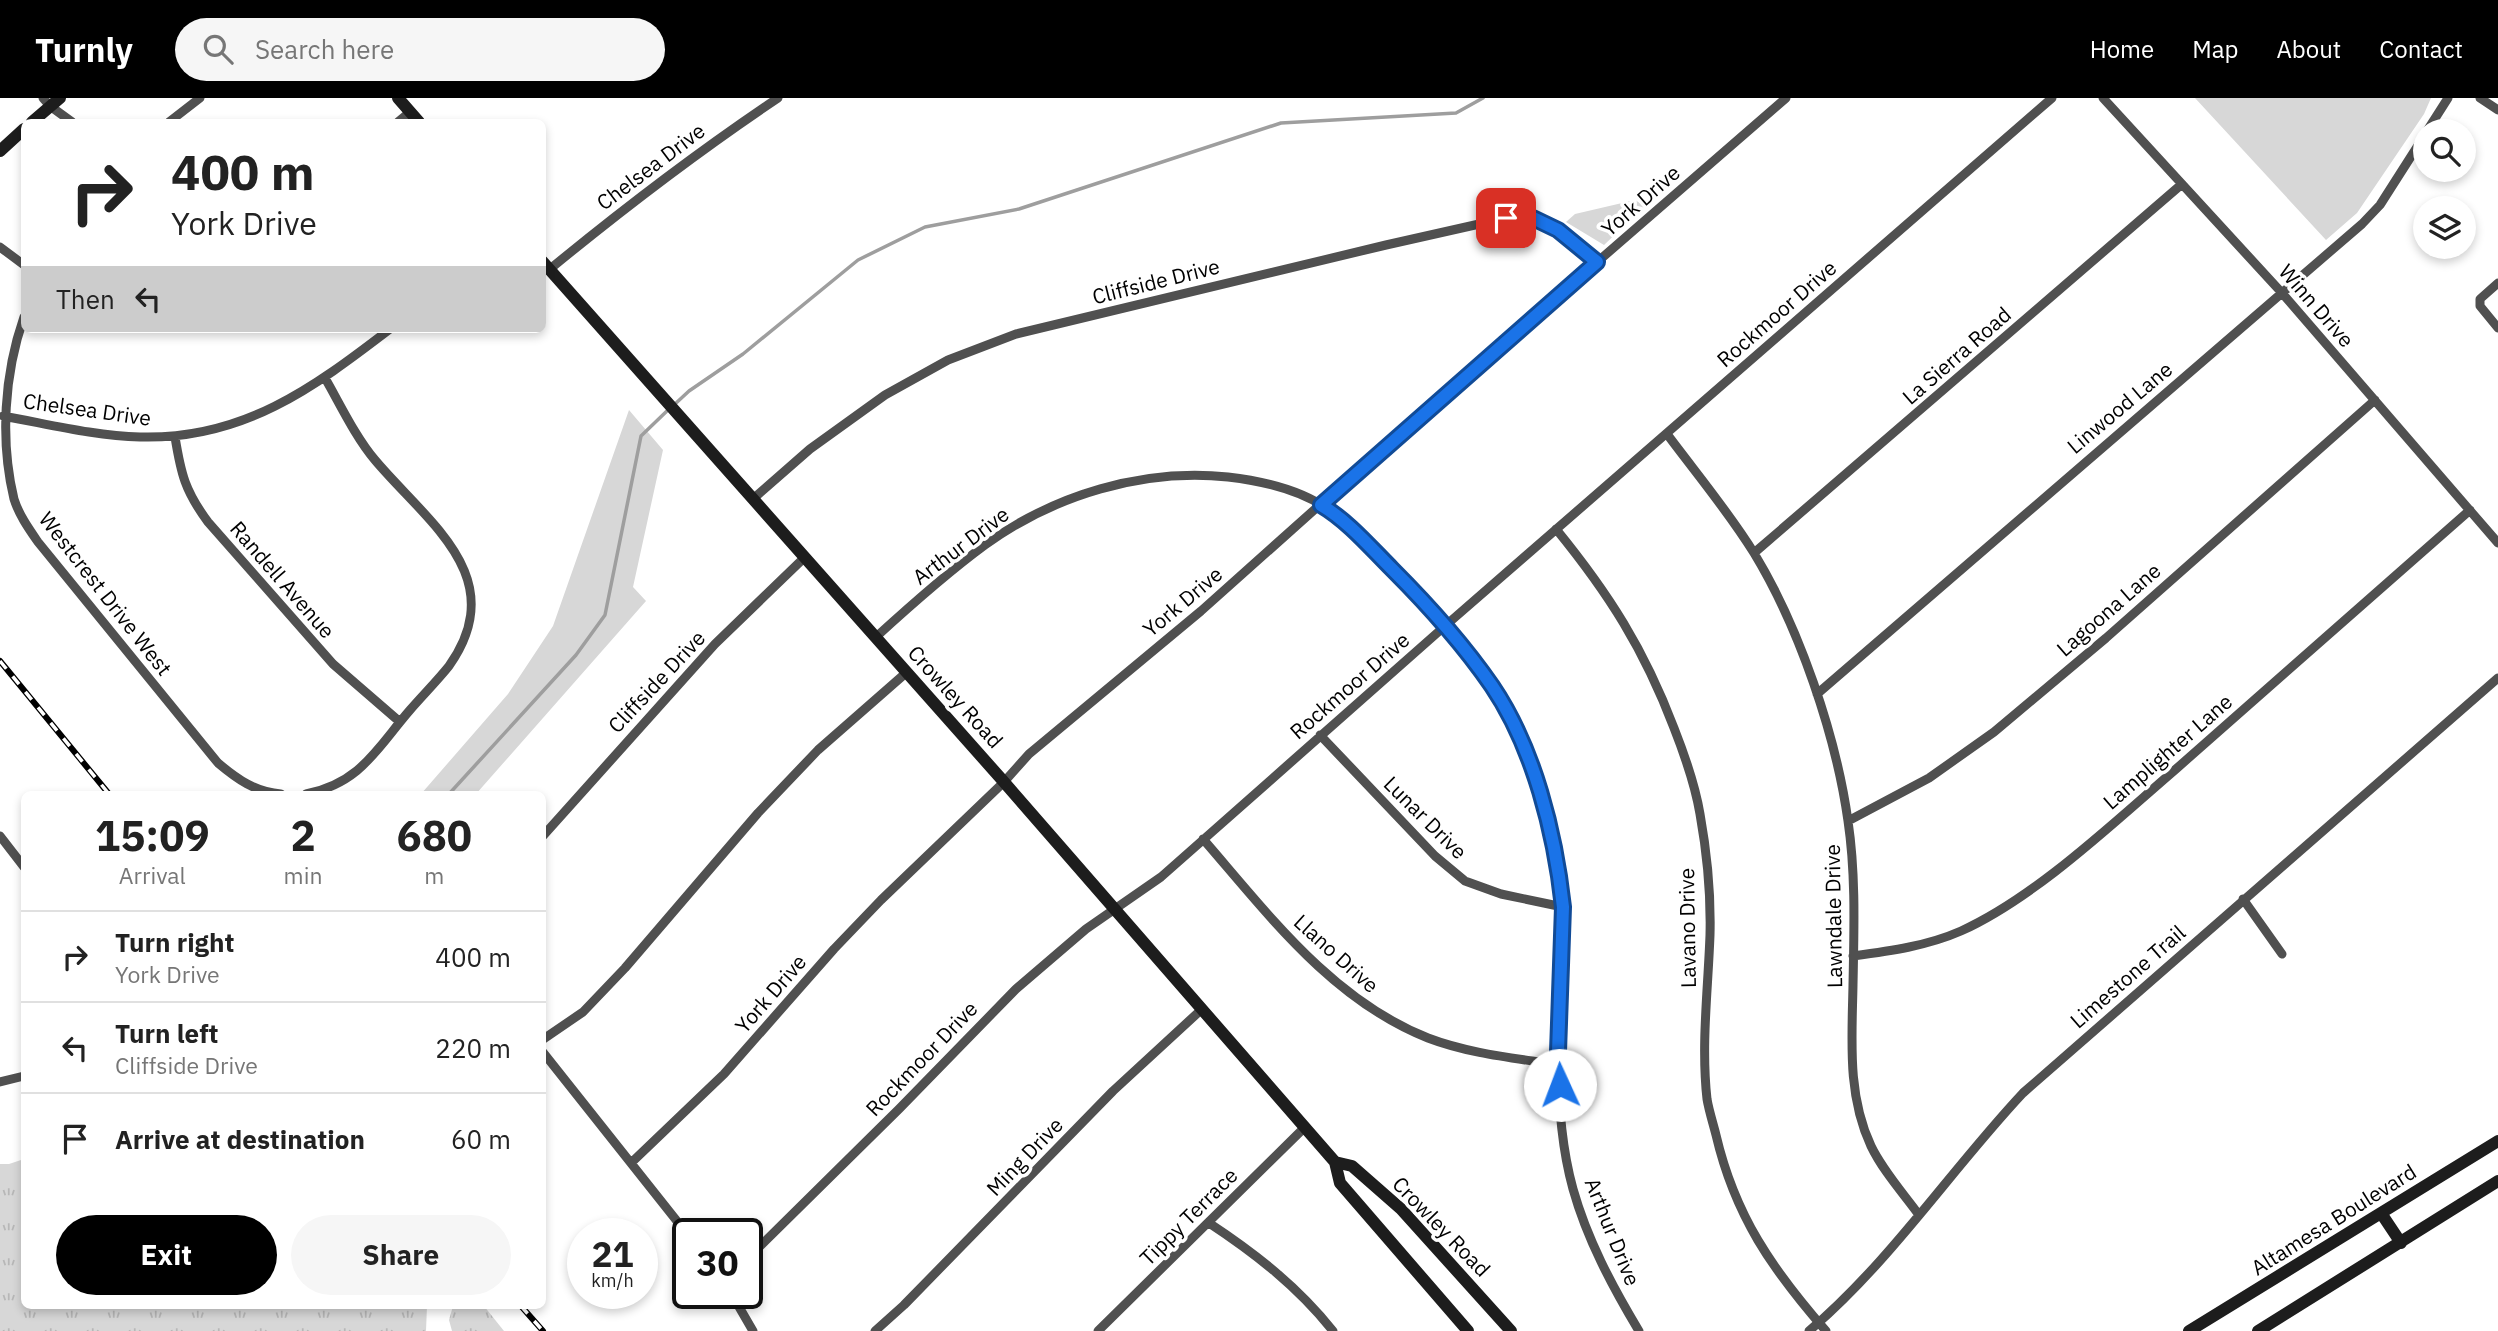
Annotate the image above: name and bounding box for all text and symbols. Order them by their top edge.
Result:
search box [175,18,665,81]
text: Turnly [35,28,133,71]
icon: search [199,30,237,68]
text: Search here [255,32,394,66]
text: Home [2090,33,2154,65]
text: Map [2192,33,2238,65]
text: About [2276,33,2341,65]
text: Contact [2379,33,2463,65]
street label: Chelsea Drive [591,116,710,216]
map controls [2413,119,2476,259]
button: search [2413,119,2476,182]
text: 400 m [171,140,315,203]
icon: right [56,147,147,238]
street label: York Drive [1595,158,1686,242]
pin [1476,188,1536,248]
button: layers [2413,196,2476,259]
icon: arrive [1487,199,1525,237]
text: York Drive [171,202,317,244]
street label: Cliffside Drive [1089,252,1222,310]
street label: Rockmoor Drive [1711,254,1842,373]
street label: Winn Drive [2273,258,2361,353]
icon: left [129,280,167,318]
text: Then [56,282,115,316]
street label: La Sierra Road [1896,300,2017,410]
street label: Linwood Lane [2061,355,2178,460]
street label: Chelsea Drive [21,386,153,432]
street label: Arthur Drive [906,500,1014,591]
street label: Westcrest Drive West [33,506,179,681]
street label: Randell Avenue [224,515,341,644]
street label: Lagoona Lane [2050,556,2166,662]
street label: York Drive [1137,560,1228,643]
street label: Cliffside Drive [602,624,711,739]
street label: Rockmoor Drive [1284,626,1415,745]
street label: Crowley Road [902,639,1009,754]
street label: Lamplighter Lane [2097,687,2238,815]
street label: Lunar Drive [1378,770,1473,865]
text: 15:09 [95,808,210,863]
text: 2 [290,808,316,863]
text: 680 [396,808,472,863]
street label: Lawndale Drive [1818,844,1848,988]
text: Arrival [119,860,186,890]
text: min [284,860,322,890]
text: m [424,860,444,890]
street label: Lavano Drive [1672,868,1702,988]
street label: Llano Drive [1288,908,1385,999]
street label: Limestone Trail [2064,918,2191,1034]
text: Turn right [115,925,234,959]
icon: right [56,938,94,976]
text: 400 m [435,940,511,974]
street label: York Drive [728,948,812,1039]
text: York Drive [115,959,220,989]
street label: Rockmoor Drive [859,995,983,1122]
text: Turn left [115,1016,218,1050]
icon: left [56,1029,94,1067]
text: 220 m [435,1031,511,1065]
position arrow [1523,1048,1597,1122]
text: Cliffside Drive [115,1050,258,1080]
street label: Ming Drive [980,1111,1069,1202]
icon: arrive [56,1120,94,1158]
text: Arrive at destination [115,1122,365,1156]
text: 60 m [451,1122,511,1156]
street label: Altamesa Boulevard [2246,1157,2421,1281]
street label: Tippy Terrace [1133,1161,1243,1271]
street label: Crowley Road [1387,1170,1497,1283]
street label: Arthur Drive [1579,1174,1647,1290]
button: Exit [56,1215,277,1295]
button: Share [291,1215,511,1295]
speed limit sign: 30 [672,1218,763,1309]
text: 21 [591,1231,634,1277]
text: km/h [591,1269,634,1292]

